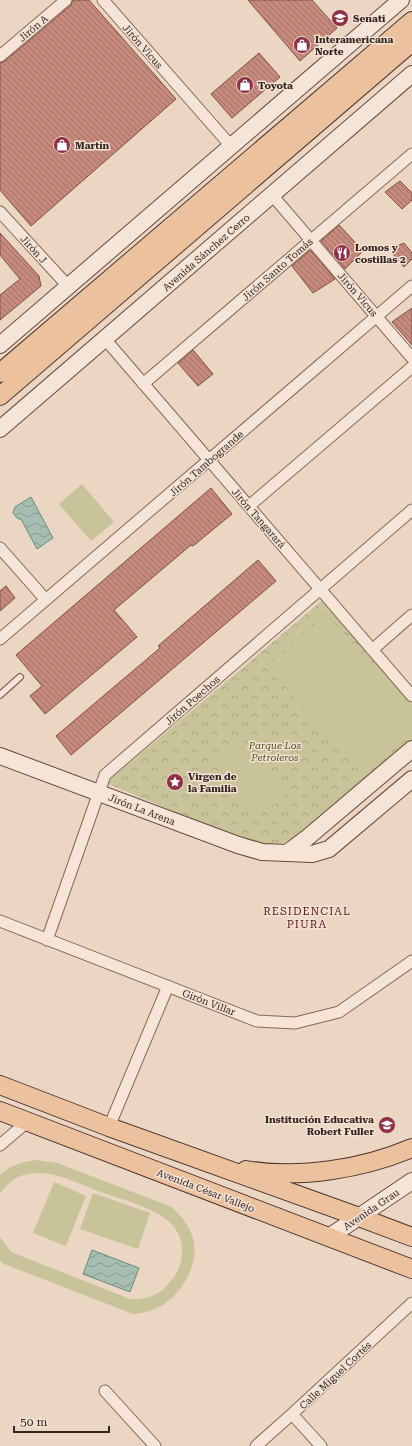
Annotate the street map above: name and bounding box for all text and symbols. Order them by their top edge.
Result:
school or university icon: Senati [330,8,350,28]
street label: Jirón A [16,13,50,44]
place label: Senati [353,13,386,24]
street label: Jirón Vicus [121,22,165,71]
place label: Interamericana Norte [315,34,394,57]
shop icon: Interamericana Norte [292,35,312,55]
shop icon: Toyota [235,75,255,95]
place label: Toyota [258,80,293,91]
shop icon: Martín [52,135,72,155]
place label: Martín [75,140,110,151]
street label: Avenida Sánchez Cerro [161,212,252,293]
street label: Jirón J [18,233,49,266]
street label: Jirón Santo Tomás [240,236,315,303]
place label: Lomos y costillas 2 [355,242,406,265]
restaurant icon: Lomos y costillas 2 [332,243,352,263]
street label: Jirón Vicus [336,270,380,319]
street label: Jirón Tambogrande [167,428,246,498]
street label: Jirón Tangarará [230,486,288,551]
street label: Jirón Poechos [163,673,222,727]
park label: Parque Los Petroleros [248,740,302,763]
place label: Virgen de la Familia [188,771,237,794]
place icon: Virgen de la Familia [165,772,185,792]
street label: Jirón La Arena [107,792,177,827]
district label: RESIDENCIAL PIURA [263,905,351,931]
street label: Girón Villar [181,987,237,1018]
place label: Institución Educativa Robert Fuller [265,1114,374,1137]
school or university icon: Institución Educativa Robert Fuller [377,1115,397,1135]
street label: Avenida César Vallejo [155,1167,256,1214]
street label: Avenida Grau [341,1186,402,1232]
street label: Calle Miguel Cortés [297,1339,374,1411]
scale bar [14,1408,109,1434]
text: 50 m [20,1415,47,1429]

